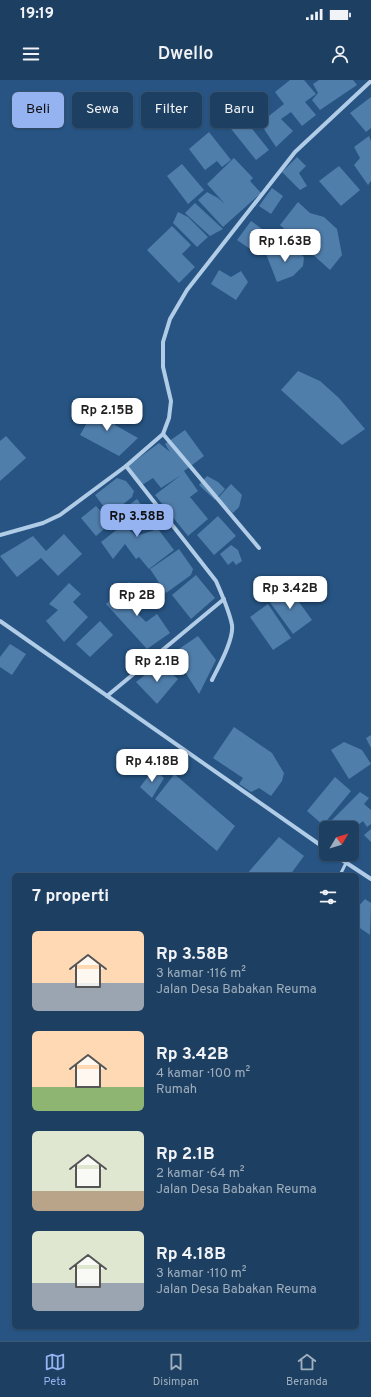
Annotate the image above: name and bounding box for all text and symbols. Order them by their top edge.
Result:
text: 19:19 [20,5,54,24]
icon: menu [20,43,42,65]
text: Dwello [158,43,213,66]
icon: person [329,43,351,65]
chip: Beli [12,92,64,128]
chip: Sewa [72,92,133,128]
chip: Filter [141,92,202,128]
chip: Baru [210,92,268,128]
pin: Rp 1.63B [244,229,326,263]
text: Rp 1.63B [259,234,311,250]
pin: Rp 2.15B [66,398,148,432]
text: Rp 2.15B [81,403,133,419]
pin: Rp 3.58B [96,504,178,538]
text: Rp 3.58B [109,509,165,525]
pin: Rp 3.42B [249,576,331,610]
text: Rp 3.42B [262,581,318,597]
pin: Rp 2B [109,583,165,617]
text: Rp 2B [119,588,155,604]
pin: Rp 2.1B [120,649,194,683]
text: Rp 2.1B [135,654,179,670]
pin: Rp 4.18B [111,749,193,783]
text: Rp 4.18B [125,754,179,770]
north arrow [319,821,359,861]
map controls [319,821,359,861]
text: 7 properti [32,886,109,908]
icon: filters [317,886,339,908]
text: Rp 3.58B [156,944,228,966]
icon: home [64,947,112,995]
text: 3 kamar · 116 m² [156,966,246,982]
text: Jalan Desa Babakan Reuma [156,982,317,998]
text: Rp 3.42B [156,1044,229,1066]
icon: home [64,1047,112,1095]
text: 4 kamar · 100 m² [156,1066,250,1082]
text: Rumah [156,1082,197,1098]
text: Rp 2.1B [156,1144,215,1166]
icon: home [64,1147,112,1195]
text: 2 kamar · 64 m² [156,1166,244,1182]
text: Jalan Desa Babakan Reuma [156,1182,317,1198]
text: Rp 4.18B [156,1244,226,1266]
icon: home [64,1247,112,1295]
text: 3 kamar · 110 m² [156,1266,247,1282]
text: Jalan Desa Babakan Reuma [156,1282,317,1298]
tab: Peta [43,1351,66,1389]
tab: Disimpan [153,1351,199,1389]
tab: Beranda [286,1351,328,1389]

